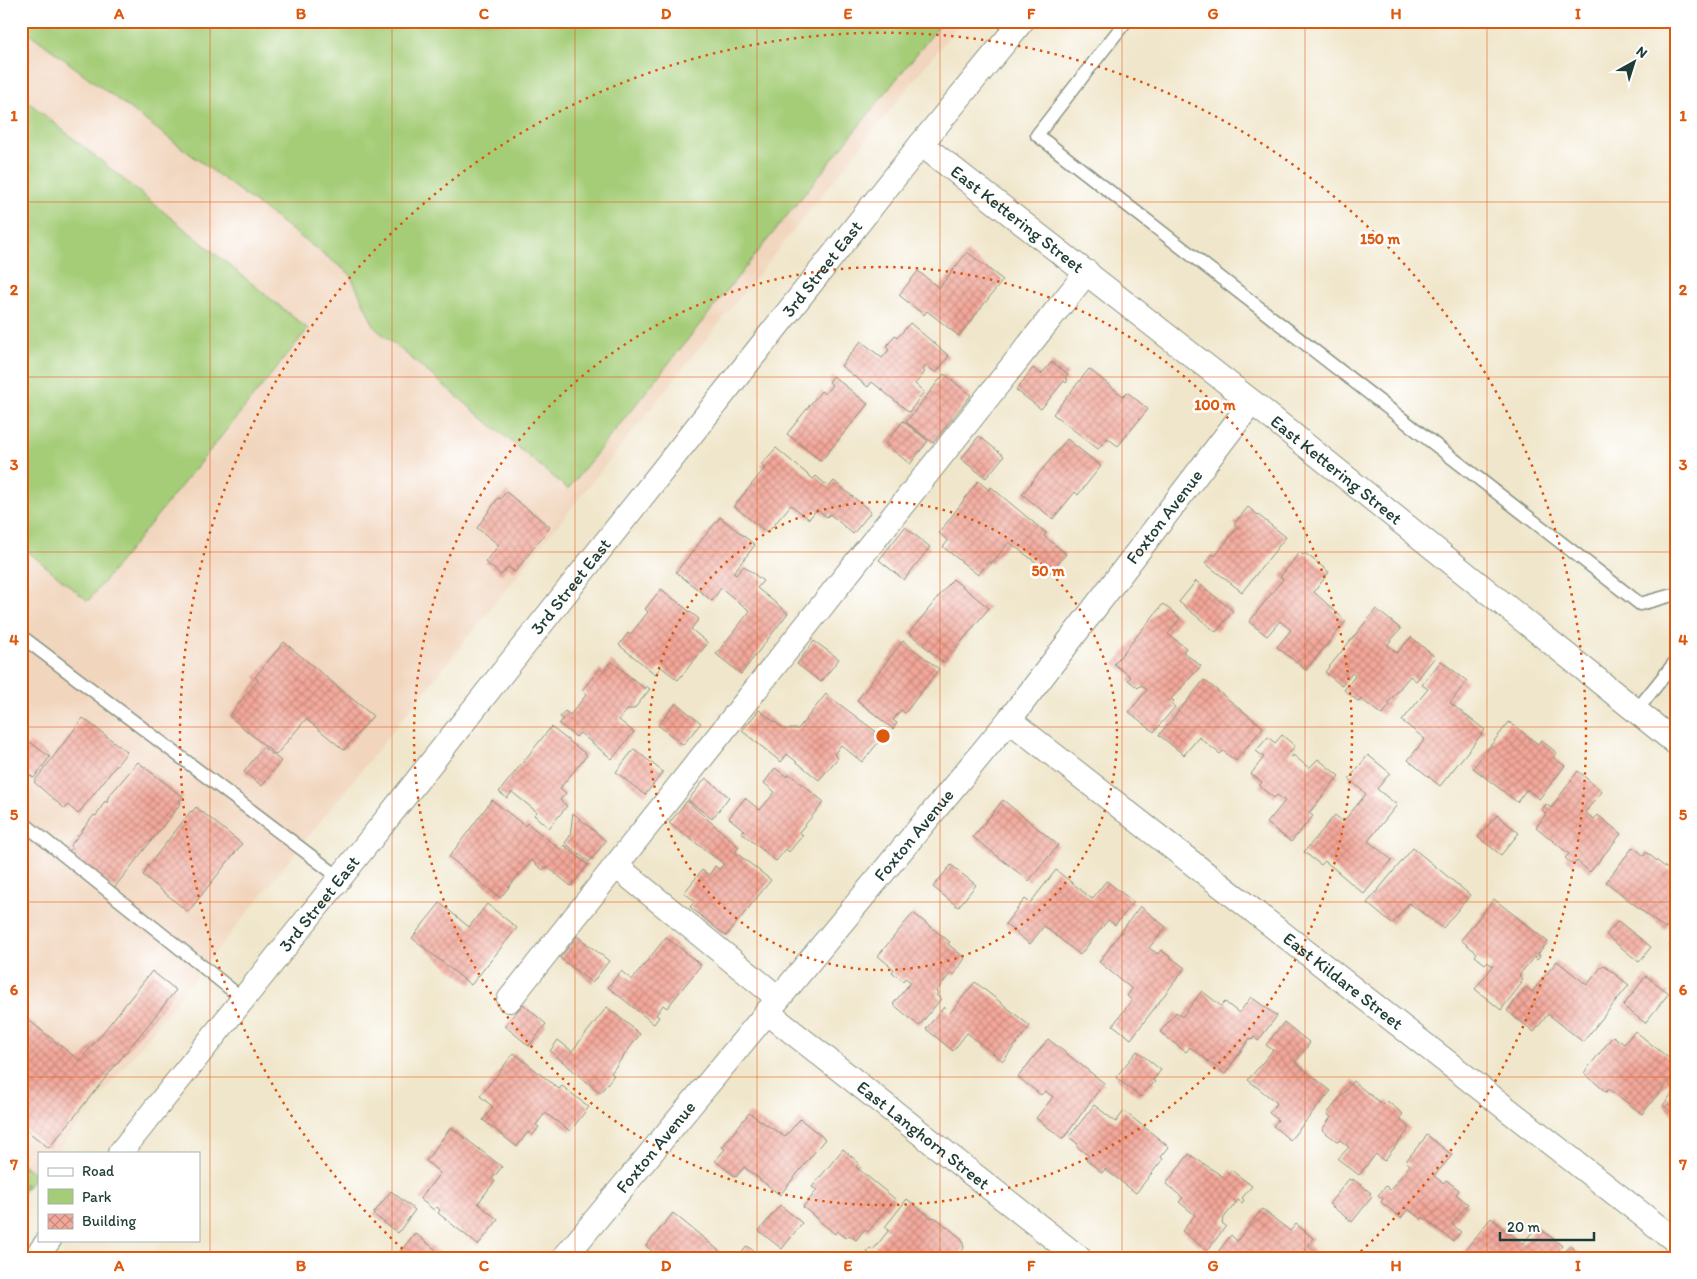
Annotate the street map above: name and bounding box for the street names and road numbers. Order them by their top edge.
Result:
street label: East Kettering Street [946,160,1088,278]
street label: 3rd Street East [777,216,867,322]
street label: East Kettering Street [1266,410,1407,530]
street label: Foxton Avenue [1121,465,1207,568]
street label: 3rd Street East [526,534,616,639]
street label: Foxton Avenue [869,784,959,886]
street label: 3rd Street East [274,851,364,956]
street label: East Kildare Street [1279,927,1408,1035]
street label: East Langhorn Street [852,1076,994,1195]
street label: Foxton Avenue [611,1096,700,1198]

